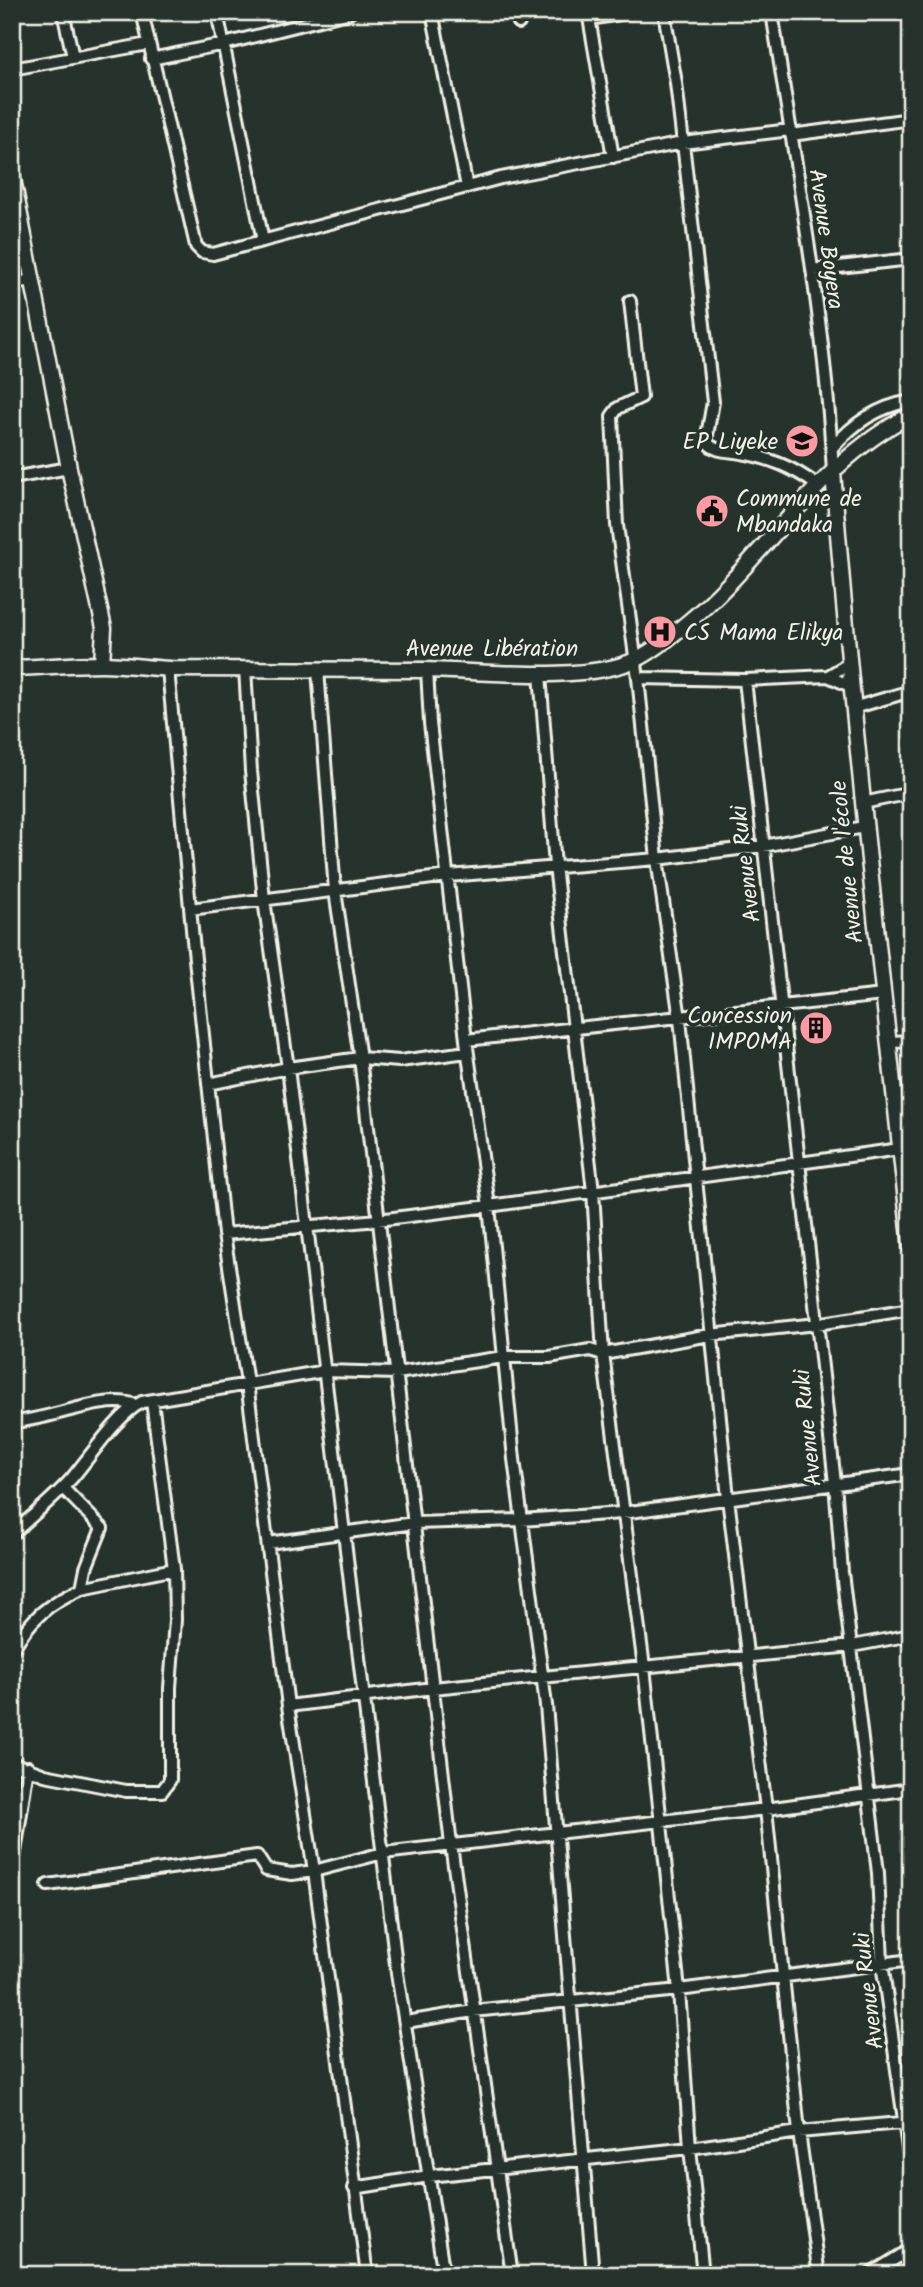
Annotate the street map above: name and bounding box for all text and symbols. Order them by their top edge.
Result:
street label: Avenue Boyera [797,167,853,312]
school or university icon: EP Liyeke [783,422,821,460]
place label: EP Liyeke [683,425,778,461]
place label: Commune de Mbandaka [736,482,862,544]
public building icon: Commune de Mbandaka [693,492,731,530]
hospital icon: CS Mama Elikya [641,613,679,651]
place label: CS Mama Elikya [684,616,843,652]
street label: Avenue Libération [406,632,578,668]
street label: Avenue de l'école [822,779,874,945]
street label: Avenue Ruki [722,802,772,924]
place label: Concession IMPOMA [687,999,792,1061]
building icon: Concession IMPOMA [797,1009,835,1047]
street label: Avenue Ruki [785,1366,833,1488]
street label: Avenue Ruki [845,1929,895,2051]

